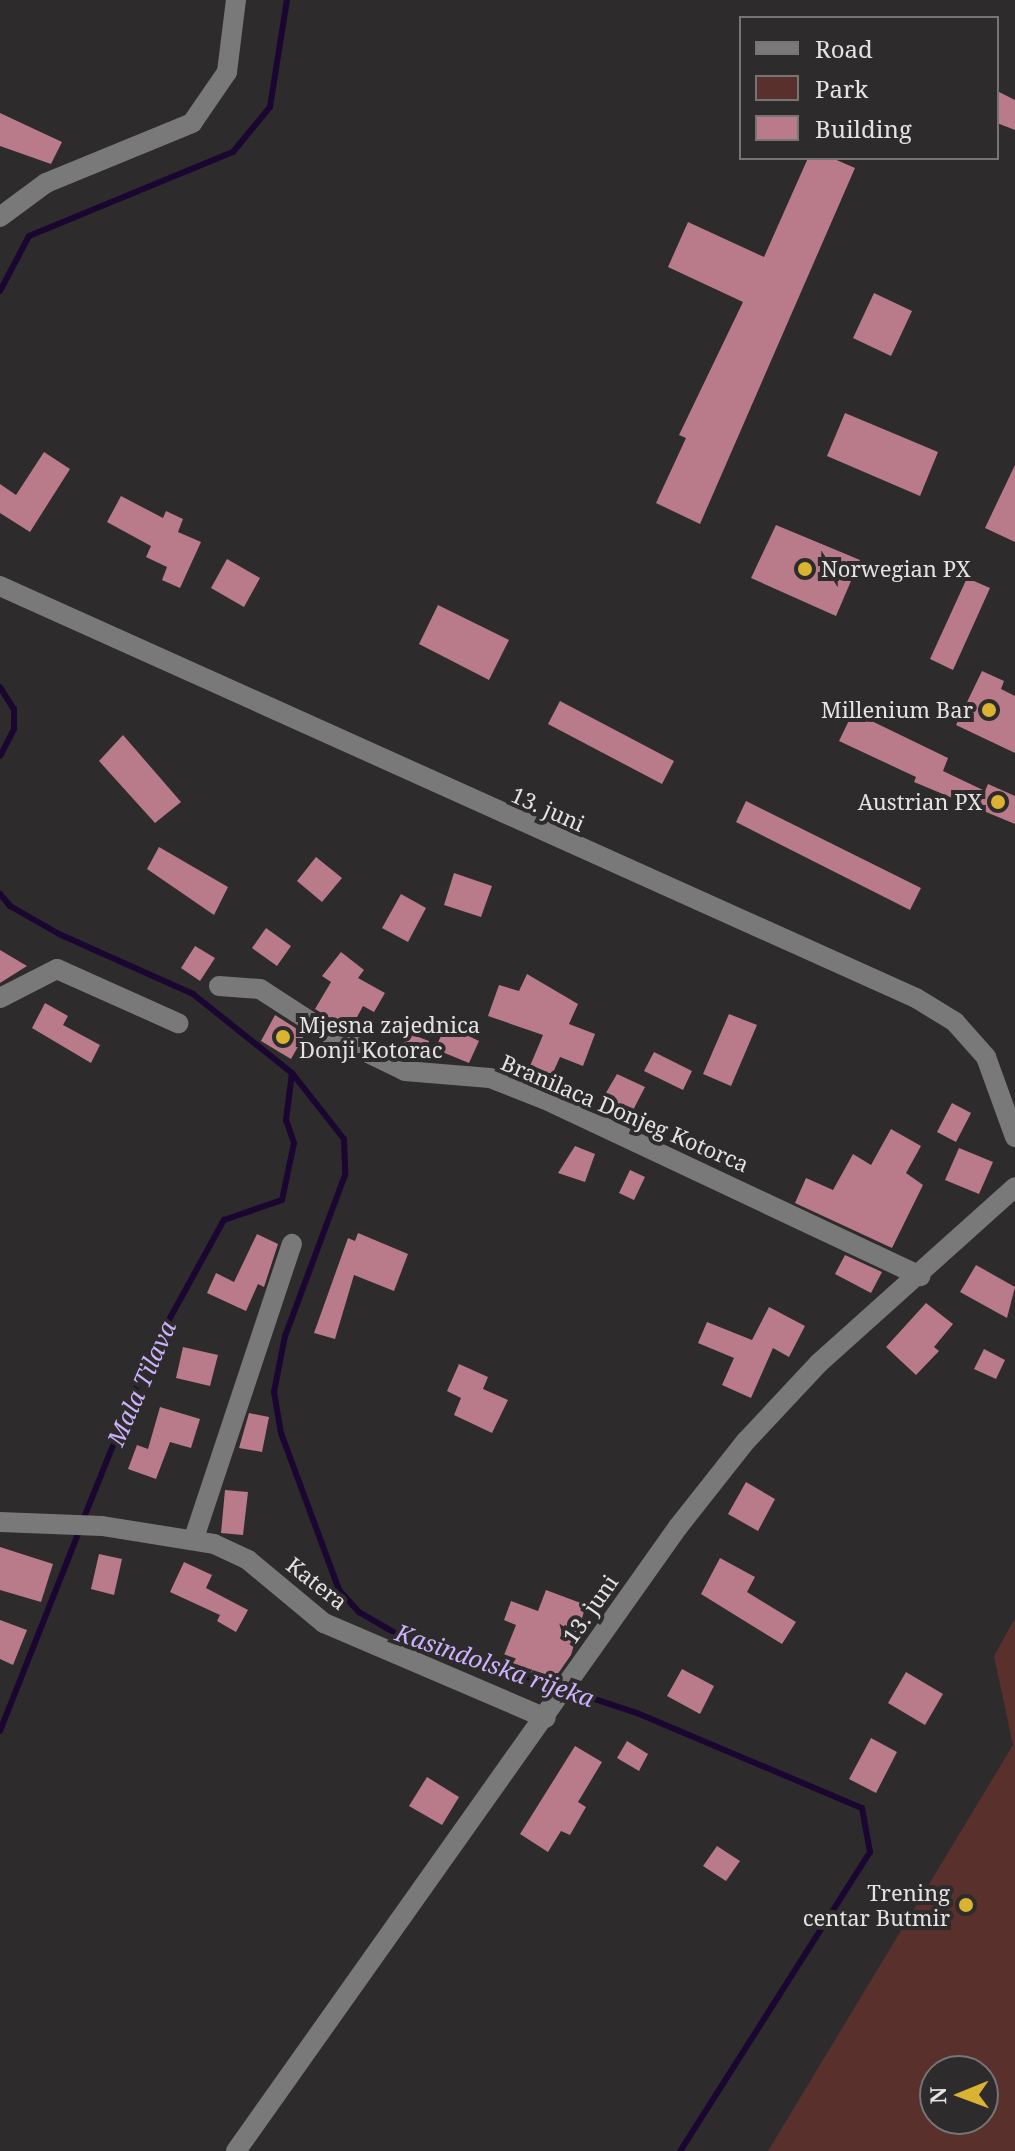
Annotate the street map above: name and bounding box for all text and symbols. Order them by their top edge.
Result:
legend [739,16,999,160]
text: Road [815,32,873,65]
text: Park [815,72,868,105]
text: Building [815,112,912,145]
place label: Norwegian PX [821,556,971,582]
marker: Norwegian PX [796,560,814,578]
place label: Millenium Bar [821,697,973,723]
marker: Millenium Bar [980,701,998,719]
street label: 13. juni [507,781,589,837]
place label: Austrian PX [858,789,982,815]
marker: Austrian PX [989,793,1007,811]
place label: Mjesna zajednica Donji Kotorac [299,1011,480,1062]
marker: Mjesna zajednica Donji Kotorac [274,1028,292,1046]
street label: Branilaca Donjeg Kotorca [497,1049,753,1177]
water label: Mala Tilava [101,1316,181,1450]
street label: Katera [281,1551,353,1615]
street label: 13. juni [557,1570,623,1648]
water label: Kasindolska rijeka [392,1617,598,1713]
place label: Trening centar Butmir [803,1879,950,1930]
marker: Trening centar Butmir [957,1896,975,1914]
north arrow [919,2055,999,2135]
text: N [922,2086,952,2104]

